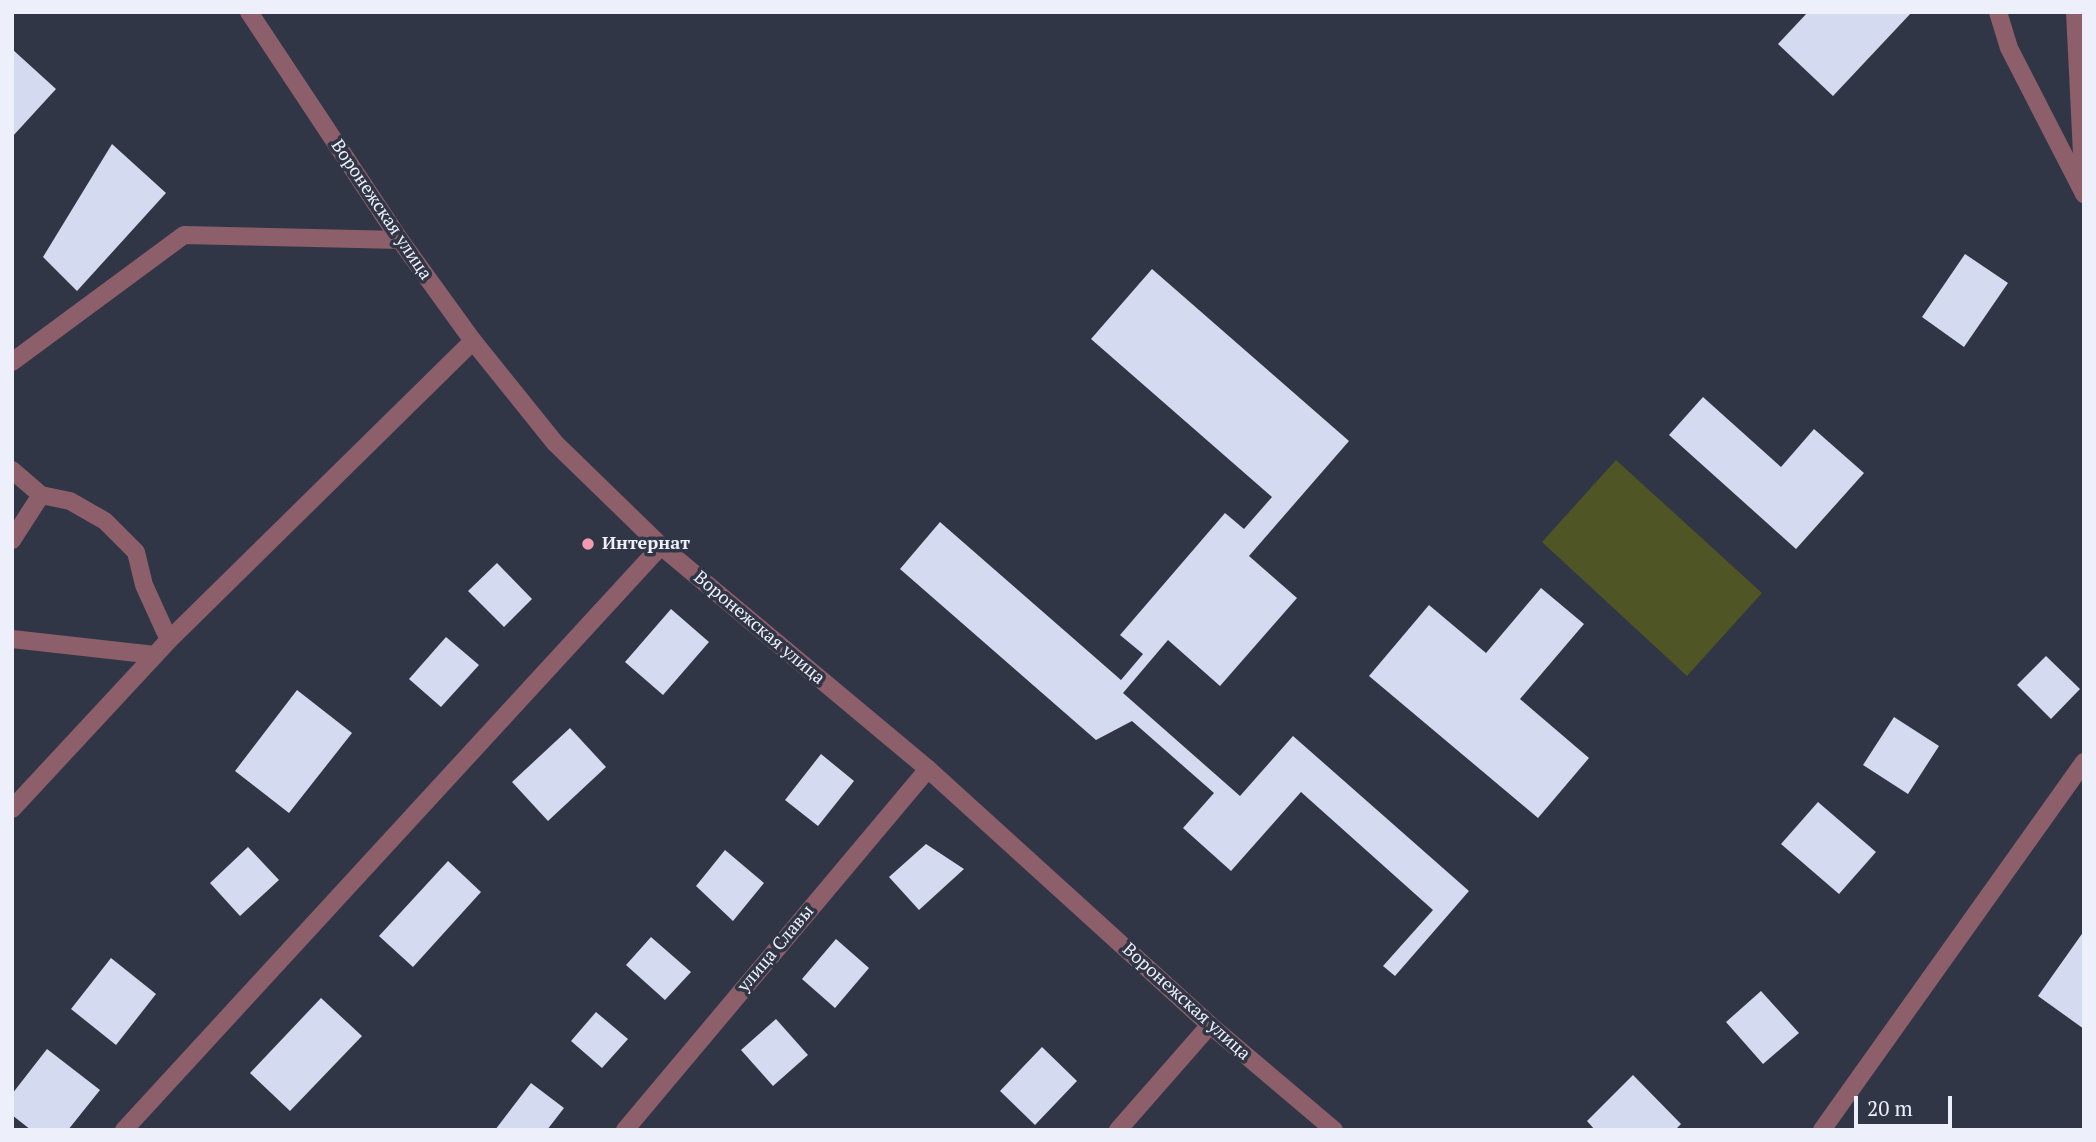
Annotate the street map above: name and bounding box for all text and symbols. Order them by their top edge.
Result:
street label: Воронежская улица [326,136,436,284]
place label: Интернат [602,533,690,555]
marker: Интернат [580,536,596,552]
street label: Воронежская улица [689,567,829,689]
street label: улица Славы [733,901,819,997]
street label: Воронежская улица [1118,939,1254,1065]
scale bar [1858,1082,1956,1126]
text: 20 m [1867,1094,1913,1122]

